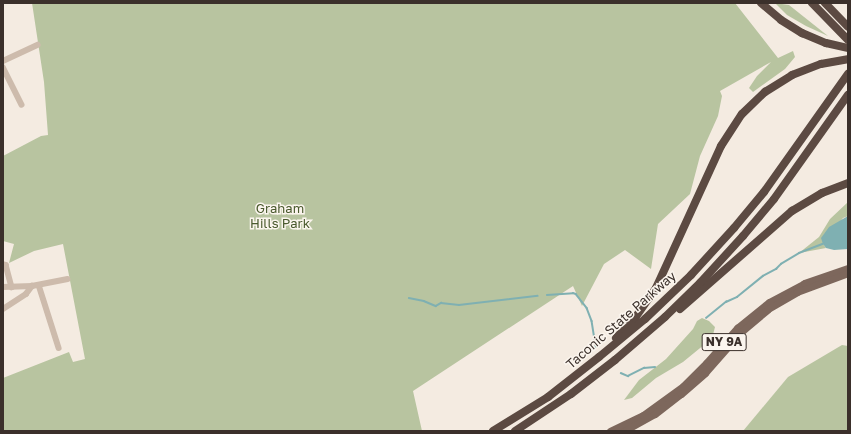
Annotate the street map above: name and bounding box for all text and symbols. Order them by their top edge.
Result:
park label: Graham Hills Park [250,201,310,232]
street label: Taconic State Parkway [563,268,679,372]
road number: NY 9A [701,332,747,352]

